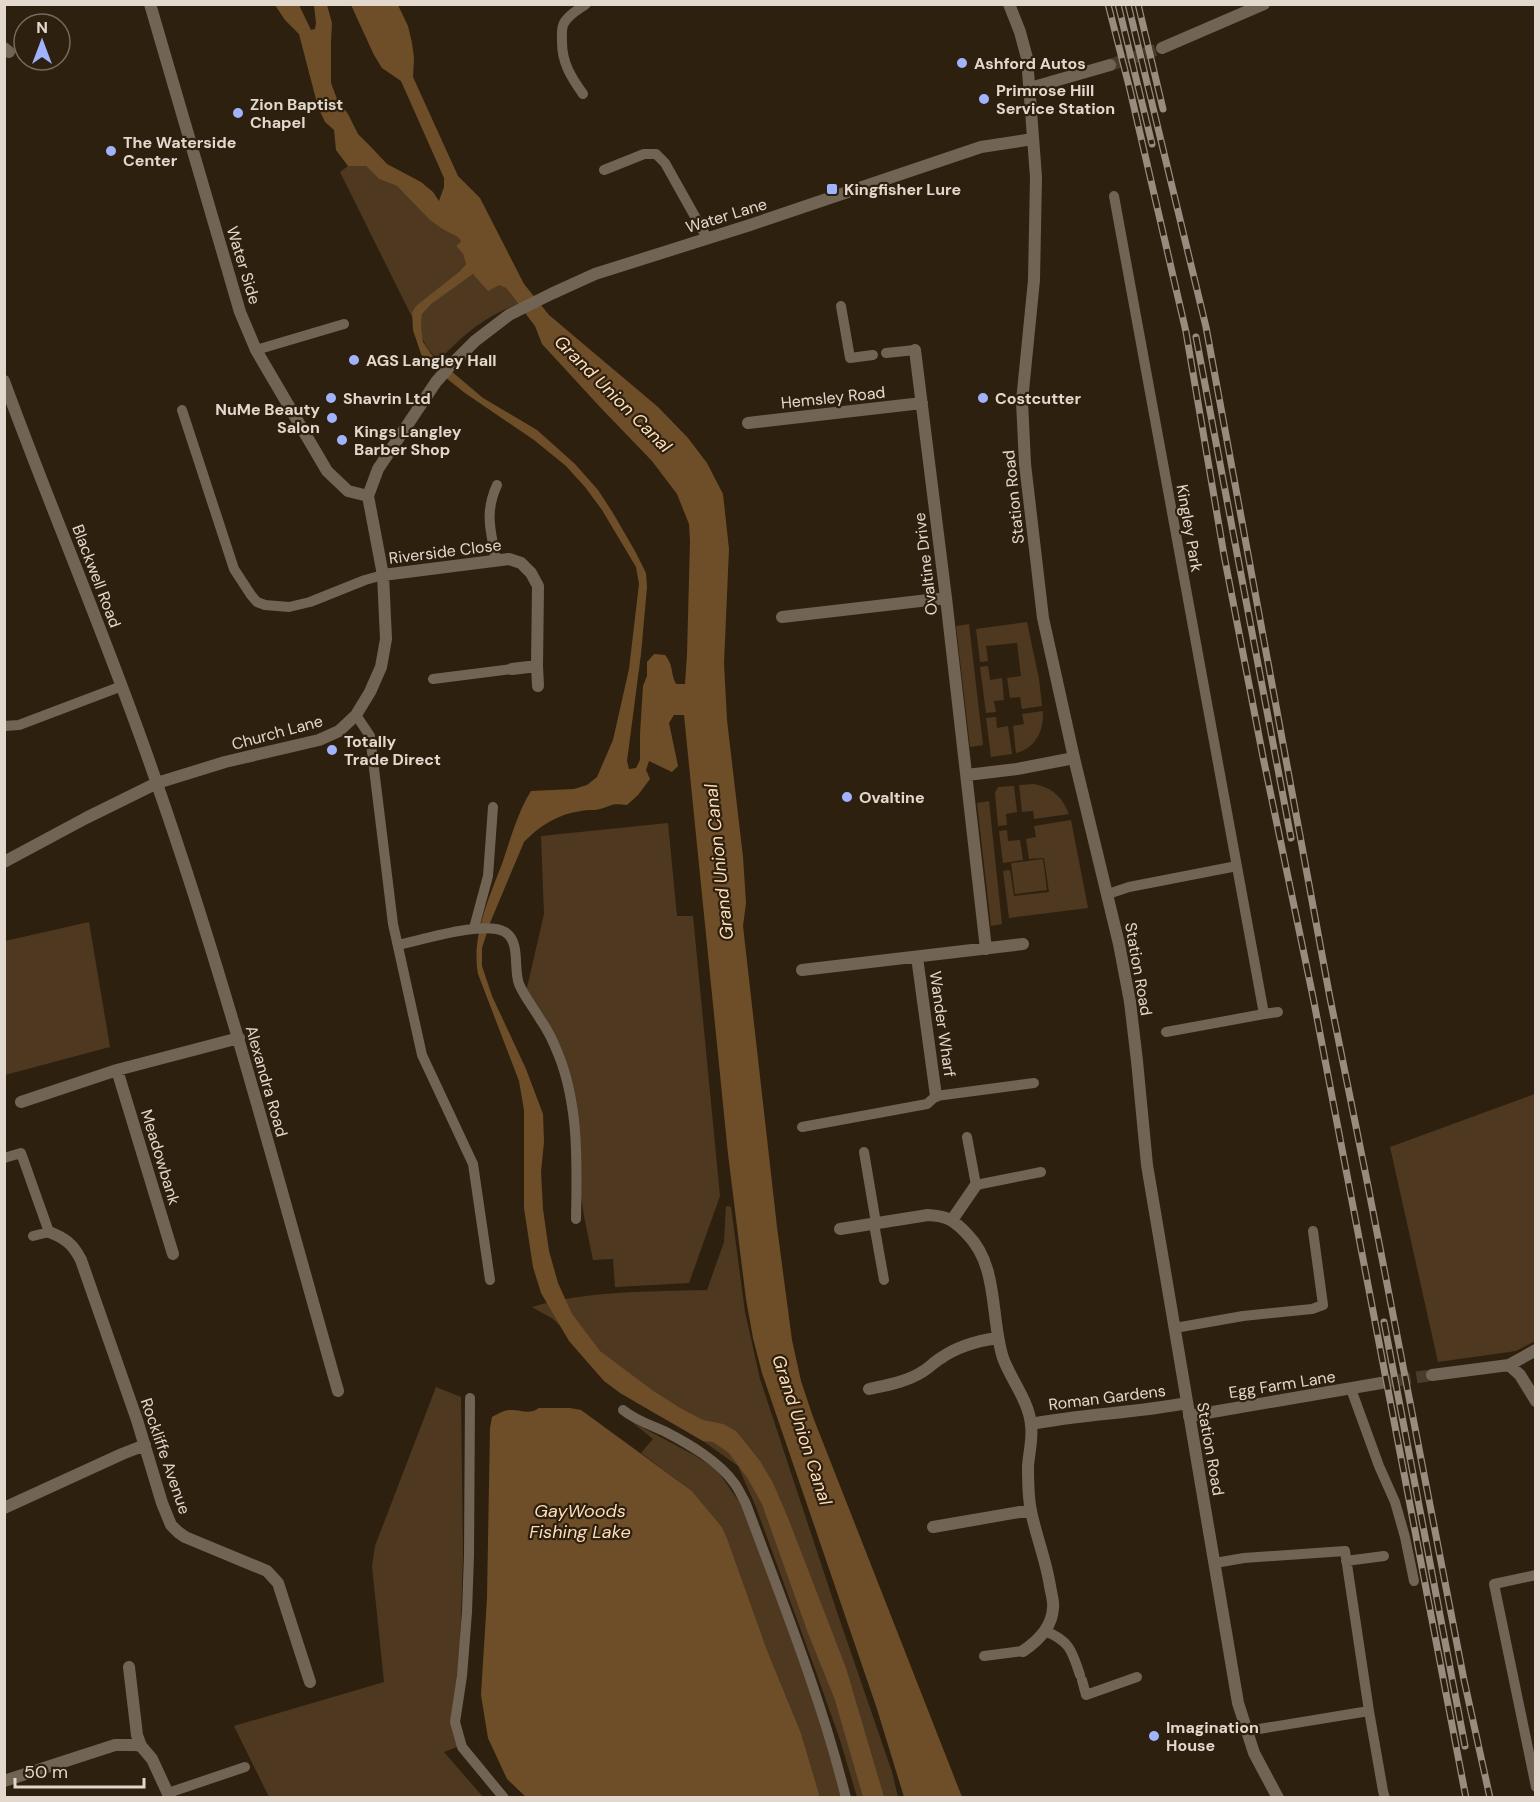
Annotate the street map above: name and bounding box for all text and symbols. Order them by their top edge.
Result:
north arrow [12,12,72,72]
text: N [36,17,48,38]
place label: Ashford Autos [974,53,1086,74]
marker: Ashford Autos [955,56,969,70]
place label: Primrose Hill Service Station [996,80,1115,119]
marker: Primrose Hill Service Station [977,92,991,106]
place label: Zion Baptist Chapel [250,94,343,133]
marker: Zion Baptist Chapel [231,106,245,120]
place label: The Waterside Center [123,132,236,171]
marker: The Waterside Center [104,144,118,158]
place label: Kingfisher Lure [844,179,961,200]
marker: Kingfisher Lure [825,182,839,196]
street label: Water Lane [683,193,769,238]
street label: Water Side [222,223,265,307]
water label: Grand Union Canal [549,330,678,459]
place label: AGS Langley Hall [366,350,497,371]
marker: AGS Langley Hall [347,353,361,367]
street label: Hemsley Road [780,382,886,413]
place label: Shavrin Ltd [343,388,431,409]
place label: Costcutter [995,388,1081,409]
marker: Shavrin Ltd [324,391,338,405]
marker: Costcutter [976,391,990,405]
place label: NuMe Beauty Salon [215,399,320,438]
marker: NuMe Beauty Salon [325,411,339,425]
place label: Kings Langley Barber Shop [354,421,462,460]
marker: Kings Langley Barber Shop [335,433,349,447]
street label: Station Road [998,449,1029,545]
street label: Kingley Park [1171,483,1208,573]
street label: Ovaltine Drive [909,511,942,616]
street label: Blackwell Road [67,522,126,631]
street label: Riverside Close [388,534,503,569]
street label: Church Lane [229,710,325,755]
place label: Totally Trade Direct [344,731,441,770]
marker: Totally Trade Direct [325,743,339,757]
water label: Grand Union Canal [699,782,739,941]
place label: Ovaltine [859,787,925,808]
marker: Ovaltine [840,790,854,804]
street label: Station Road [1120,921,1157,1017]
street label: Wander Wharf [925,970,960,1078]
street label: Alexandra Road [241,1023,292,1139]
street label: Meadowbank [136,1107,185,1207]
water label: Grand Union Canal [766,1352,838,1509]
street label: Egg Farm Lane [1227,1366,1337,1403]
street label: Roman Gardens [1047,1380,1167,1415]
street label: Rockliffe Avenue [136,1395,195,1517]
street label: Station Road [1192,1401,1229,1497]
water label: GayWoods Fishing Lake [529,1499,631,1544]
place label: Imagination House [1166,1717,1259,1756]
marker: Imagination House [1147,1729,1161,1743]
scale bar [15,1751,144,1789]
text: 50 m [24,1760,68,1784]

